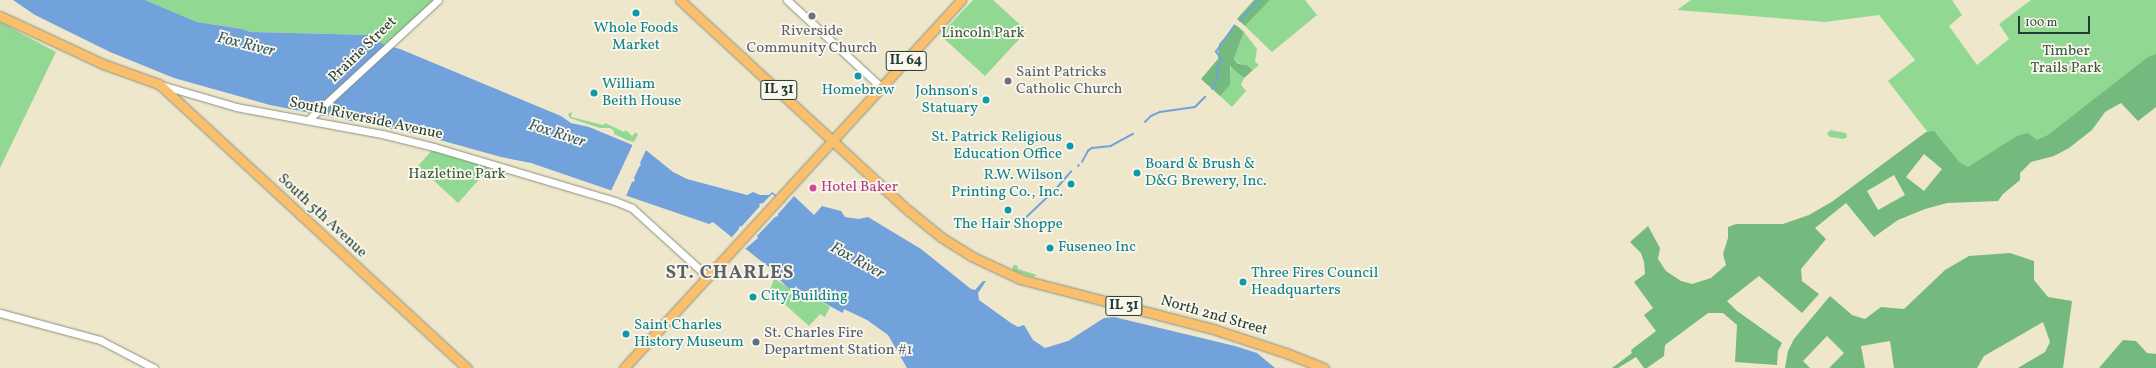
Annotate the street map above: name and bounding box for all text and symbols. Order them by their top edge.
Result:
marker: Whole Foods Market [631,8,641,18]
scale bar [2020,8,2092,34]
marker: Riverside Community Church [807,11,817,21]
street label: Prairie Street [325,13,401,87]
text: 100 m [2025,15,2057,31]
place label: Whole Foods Market [594,19,678,54]
place label: Riverside Community Church [746,22,878,57]
park label: Lincoln Park [941,25,1025,43]
water label: Fox River [215,29,277,61]
park label: Timber Trails Park [2031,42,2101,77]
road number: IL 64 [885,49,927,73]
place label: Saint Patricks Catholic Church [1016,63,1123,98]
marker: Homebrew [853,71,863,81]
place label: William Beith House [602,75,681,110]
marker: Saint Patricks Catholic Church [1003,76,1013,86]
road number: IL 31 [760,78,798,102]
place label: Homebrew [822,82,894,100]
place label: Johnson's Statuary [915,82,978,117]
marker: William Beith House [589,88,599,98]
street label: South Riverside Avenue [288,94,444,144]
marker: Johnson's Statuary [981,95,991,105]
water label: Fox River [526,116,588,152]
place label: St. Patrick Religious Education Office [931,128,1062,163]
marker: St. Patrick Religious Education Office [1065,141,1075,151]
place label: Board & Brush & D&G Brewery, Inc. [1145,155,1267,190]
park label: Hazletine Park [408,166,506,184]
place label: R.W. Wilson Printing Co., Inc. [951,166,1063,201]
marker: Board & Brush & D&G Brewery, Inc. [1132,168,1142,178]
street label: South 5th Avenue [274,170,370,262]
place label: Hotel Baker [821,179,898,197]
marker: R.W. Wilson Printing Co., Inc. [1066,179,1076,189]
marker: Hotel Baker [808,183,818,193]
marker: The Hair Shoppe [1003,205,1013,215]
place label: The Hair Shoppe [953,216,1063,234]
water label: Fox River [827,238,887,284]
place label: Fuseneo Inc [1058,239,1136,257]
marker: Fuseneo Inc [1045,243,1055,253]
district label: ST. CHARLES [666,263,794,285]
place label: Three Fires Council Headquarters [1251,264,1378,299]
marker: Three Fires Council Headquarters [1238,277,1248,287]
place label: City Building [761,288,848,306]
marker: City Building [748,292,758,302]
street label: North 2nd Street [1158,292,1270,340]
road number: IL 31 [1105,294,1143,318]
place label: Saint Charles History Museum [634,316,744,351]
place label: St. Charles Fire Department Station #1 [764,324,912,359]
marker: Saint Charles History Museum [621,329,631,339]
marker: St. Charles Fire Department Station #1 [751,337,761,347]

